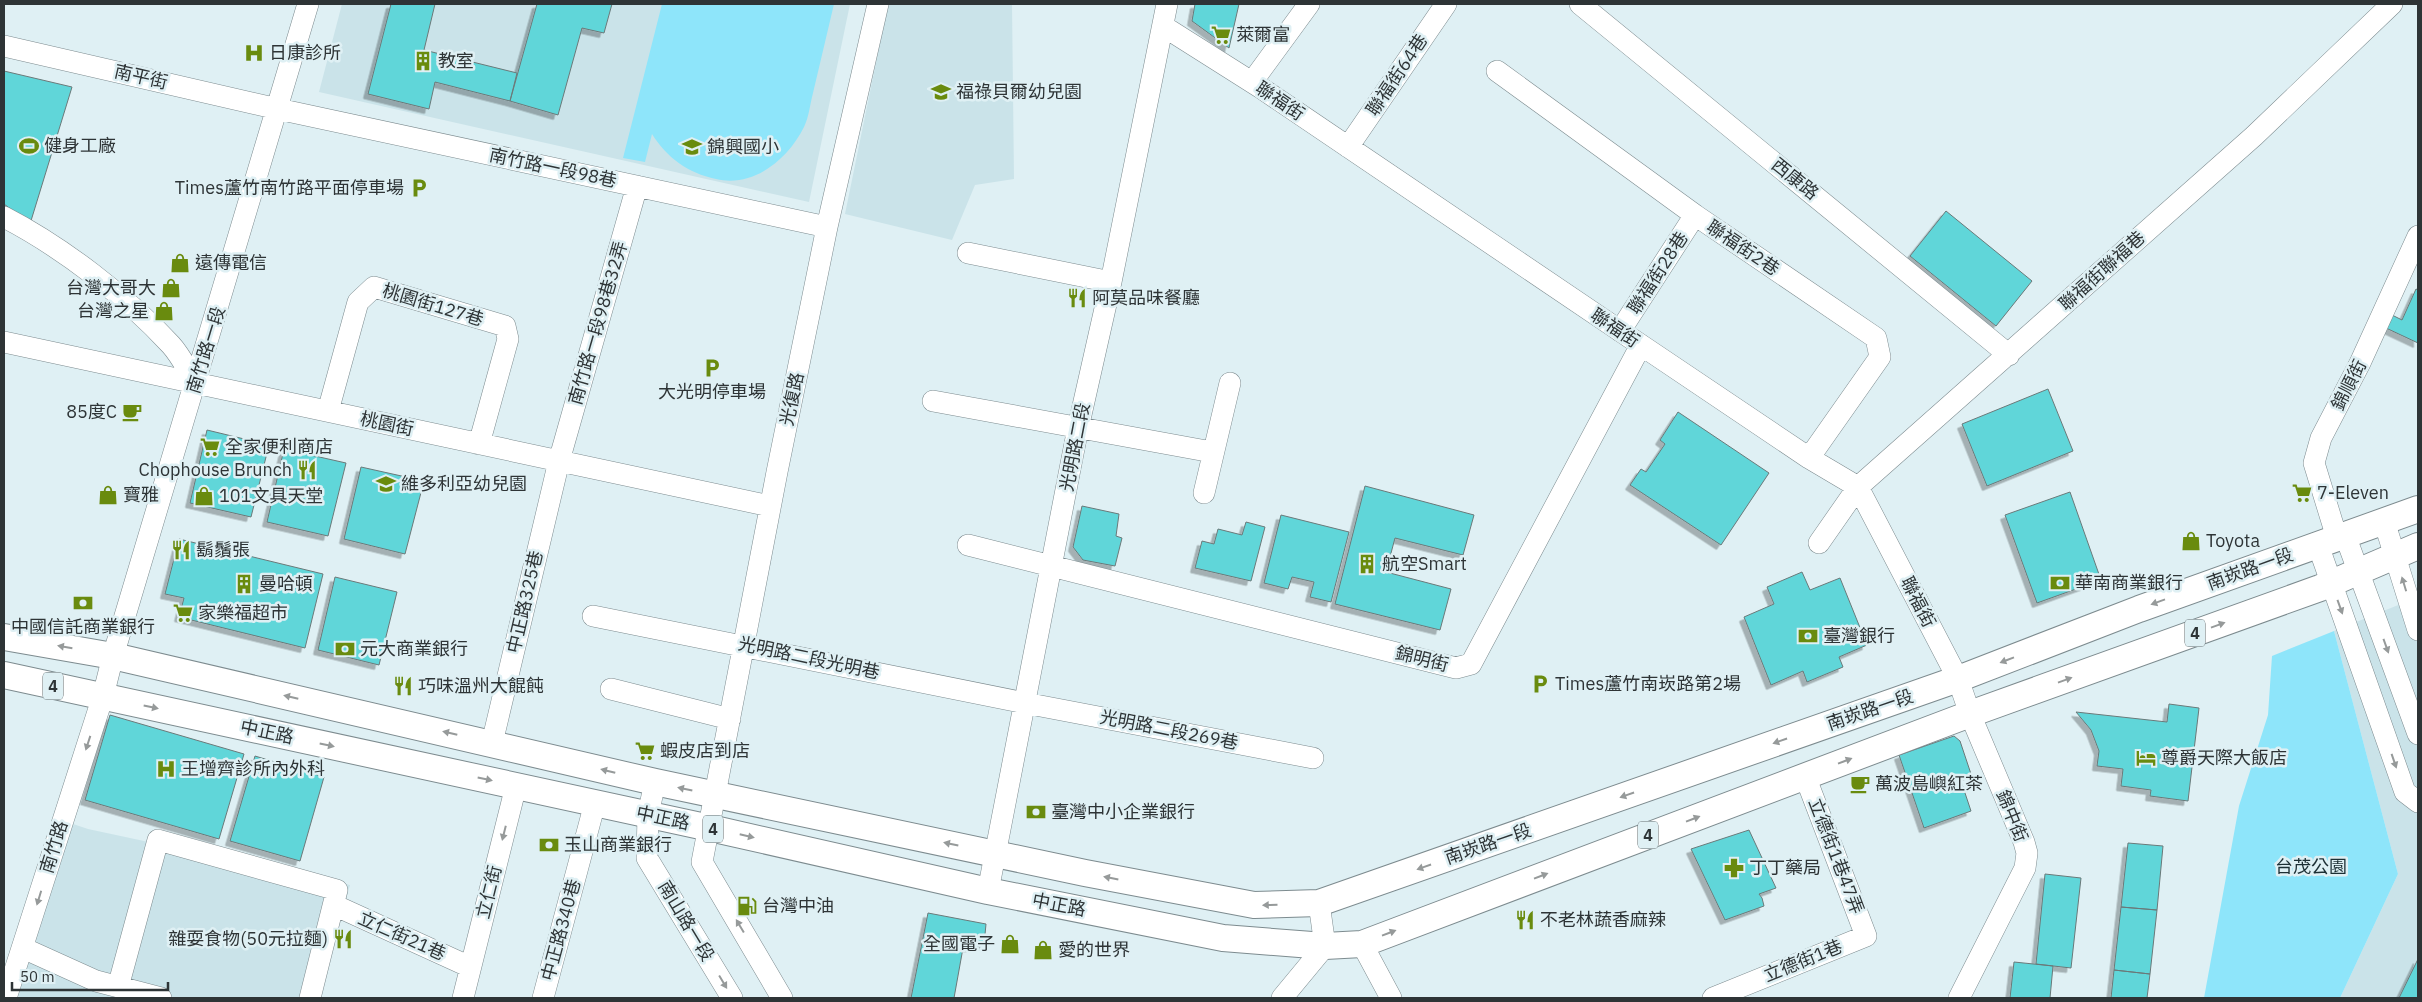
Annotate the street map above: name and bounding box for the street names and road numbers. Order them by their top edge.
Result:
street label: 聯福街64巷 [1361,29,1432,120]
street label: 南平街 [112,59,170,94]
street label: 聯福街 [1251,76,1309,125]
street label: 南竹路一段98巷 [487,143,619,192]
street label: 西康路 [1767,153,1824,205]
street label: 聯福街2巷 [1703,215,1784,280]
street label: 聯福街聯福巷 [2054,226,2149,315]
street label: 聯福街28巷 [1622,227,1693,318]
street label: 南竹路一段98巷32弄 [563,238,632,407]
street label: 桃園街127巷 [380,278,486,331]
street label: 南竹路一段 [181,303,230,396]
street label: 聯福街 [1586,303,1644,352]
street label: 錦順街 [2326,355,2371,414]
street label: 光復路 [775,370,808,428]
street label: 光明路二段 [1055,401,1094,493]
street label: 桃園街 [358,407,416,440]
street label: 南崁路一段 [2204,542,2296,595]
street label: 中正路325巷 [502,548,547,655]
street label: 聯福街 [1896,572,1941,631]
road number: 4 [2185,620,2205,646]
street label: 光明路二段光明巷 [736,631,882,684]
street label: 錦明街 [1393,641,1451,676]
road number: 4 [43,672,63,699]
street label: 南崁路一段 [1824,684,1916,735]
street label: 光明路二段269巷 [1098,705,1240,754]
street label: 中正路 [238,715,296,748]
street label: 錦中街 [1992,786,2033,845]
street label: 立德街1巷47弄 [1804,795,1869,917]
street label: 中正路 [634,801,692,834]
road number: 4 [703,816,723,842]
street label: 南竹路 [35,818,72,876]
street label: 南崁路一段 [1442,818,1534,869]
road number: 4 [1638,822,1658,848]
street label: 立仁街 [471,863,506,921]
street label: 中正路340巷 [536,876,585,983]
street label: 南山路一段 [653,876,719,965]
street label: 中正路 [1030,888,1088,921]
street label: 立仁街21巷 [355,906,450,965]
street label: 立德街1巷 [1760,934,1846,987]

